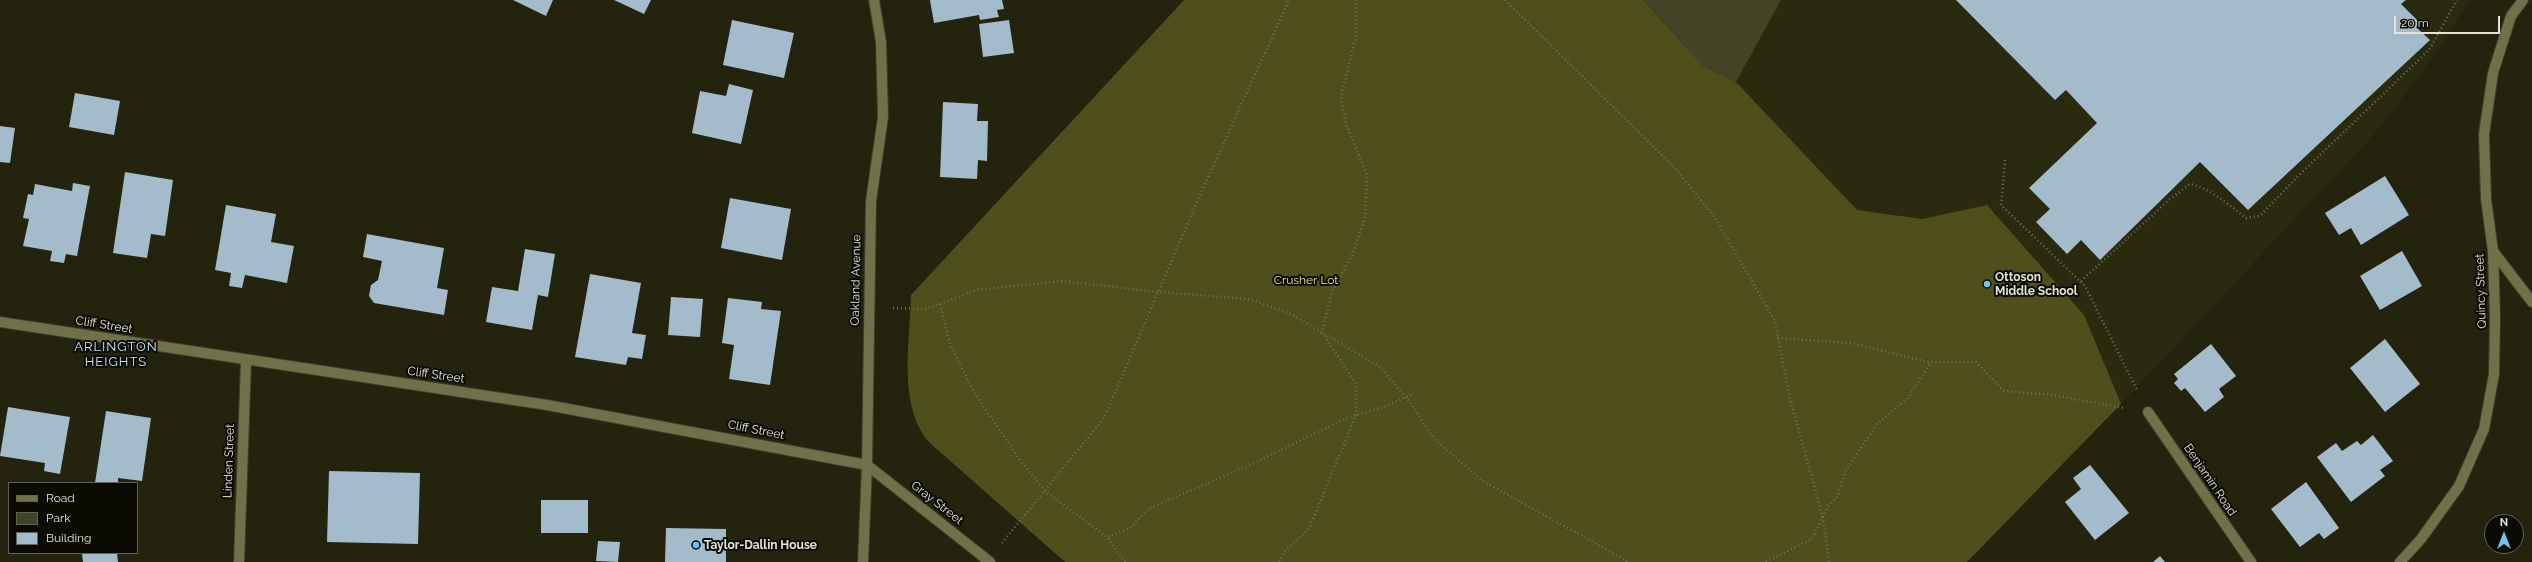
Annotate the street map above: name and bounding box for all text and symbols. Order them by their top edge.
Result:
scale bar [2396,8,2502,34]
text: 20 m [2401,16,2429,30]
street label: Oakland Avenue [848,234,864,326]
street label: Quincy Street [2472,253,2490,329]
place label: Ottoson Middle School [1995,270,2078,298]
park label: Crusher Lot [1274,273,1338,287]
marker: Ottoson Middle School [1982,279,1992,289]
street label: Cliff Street [75,313,133,337]
district label: ARLINGTON HEIGHTS [74,339,158,370]
street label: Cliff Street [407,364,465,386]
street label: Cliff Street [726,417,786,443]
street label: Linden Street [221,424,237,498]
street label: Benjamin Road [2181,441,2239,519]
street label: Gray Street [908,478,966,528]
legend [8,482,138,554]
text: Road [46,491,75,505]
text: Park [46,511,71,525]
north arrow [2484,514,2524,554]
text: N [2500,516,2508,529]
text: Building [46,531,92,545]
place label: Taylor-Dallin House [704,538,817,552]
marker: Taylor-Dallin House [691,540,701,550]

